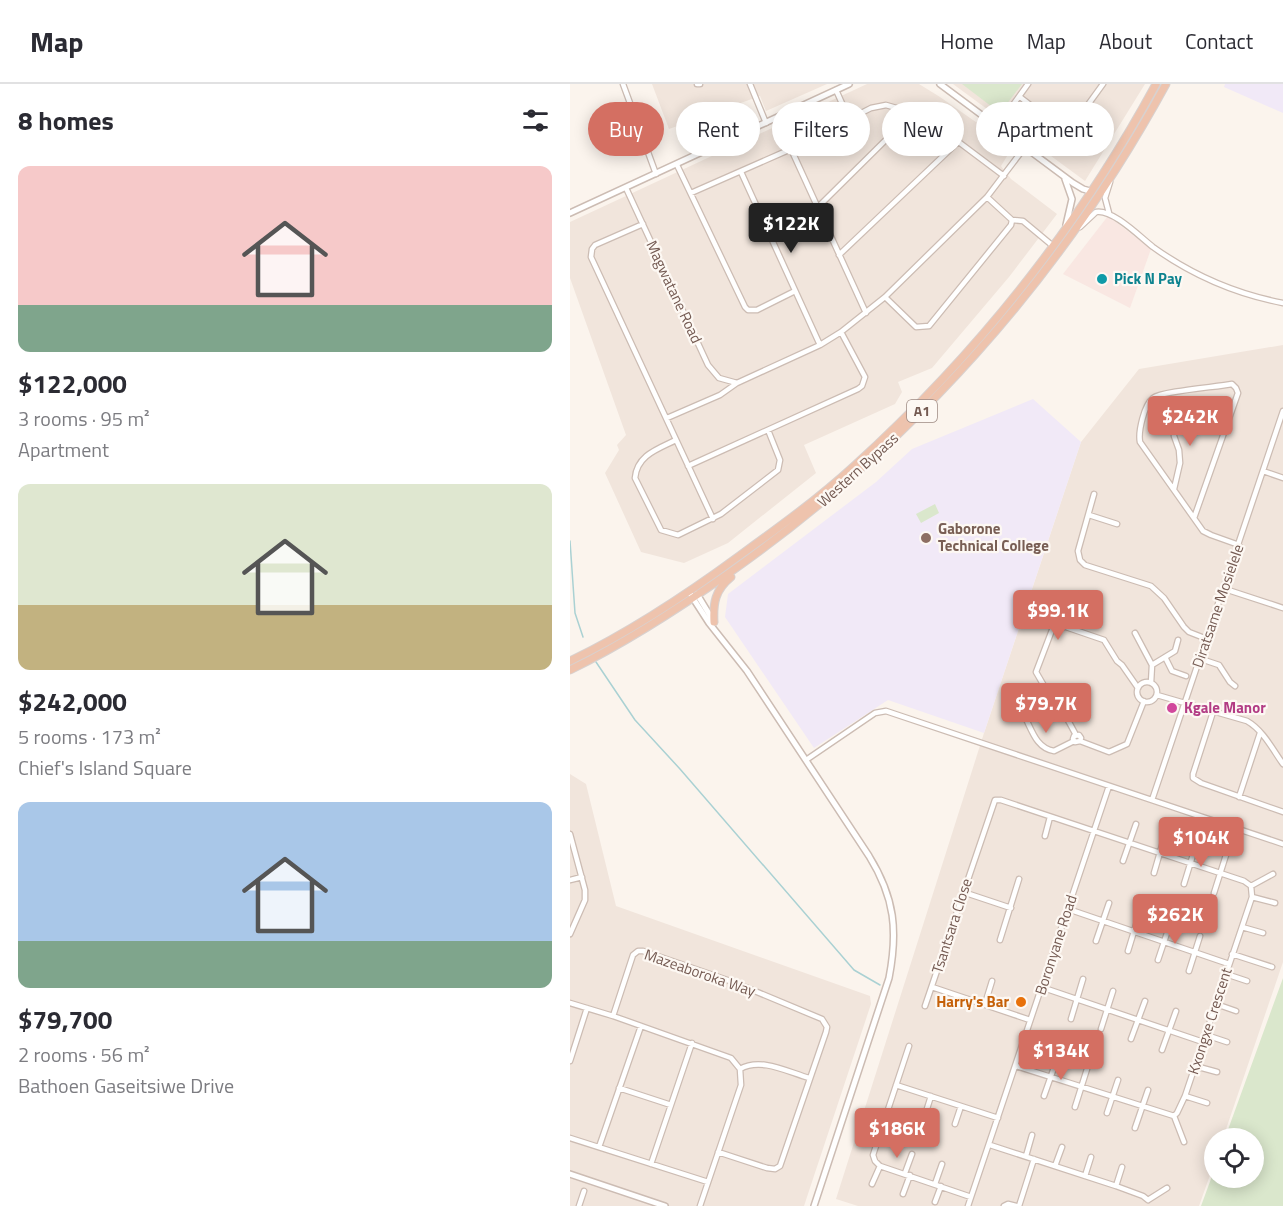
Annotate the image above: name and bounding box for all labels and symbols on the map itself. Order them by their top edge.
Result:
pin: $122K [749,203,833,254]
street label: Magwatane Road [641,237,708,347]
place label: Pick N Pay [1114,267,1182,290]
marker: Pick N Pay [1095,272,1109,286]
pin: $242K [1148,396,1232,447]
road number: A1 [907,400,937,422]
street label: Western Bypass [812,427,904,513]
place label: Gaborone Technical College [938,517,1049,557]
marker: Gaborone Technical College [919,531,933,545]
street label: Diratsame Mosielele [1186,541,1249,671]
pin: $99.1K [1009,590,1107,641]
pin: $79.7K [997,683,1095,734]
place label: Kgale Manor [1184,696,1266,719]
marker: Kgale Manor [1165,701,1179,715]
pin: $104K [1159,817,1243,868]
street label: Tsantsara Close [925,875,978,976]
street label: Boronyane Road [1028,892,1083,998]
pin: $262K [1133,894,1217,945]
street label: Mazeaboroka Way [641,943,759,1002]
street label: Kxongxe Crescent [1181,964,1238,1077]
place label: Harry's Bar [936,990,1009,1013]
marker: Harry's Bar [1014,995,1028,1009]
pin: $134K [1019,1030,1103,1081]
pin: $186K [855,1108,939,1159]

